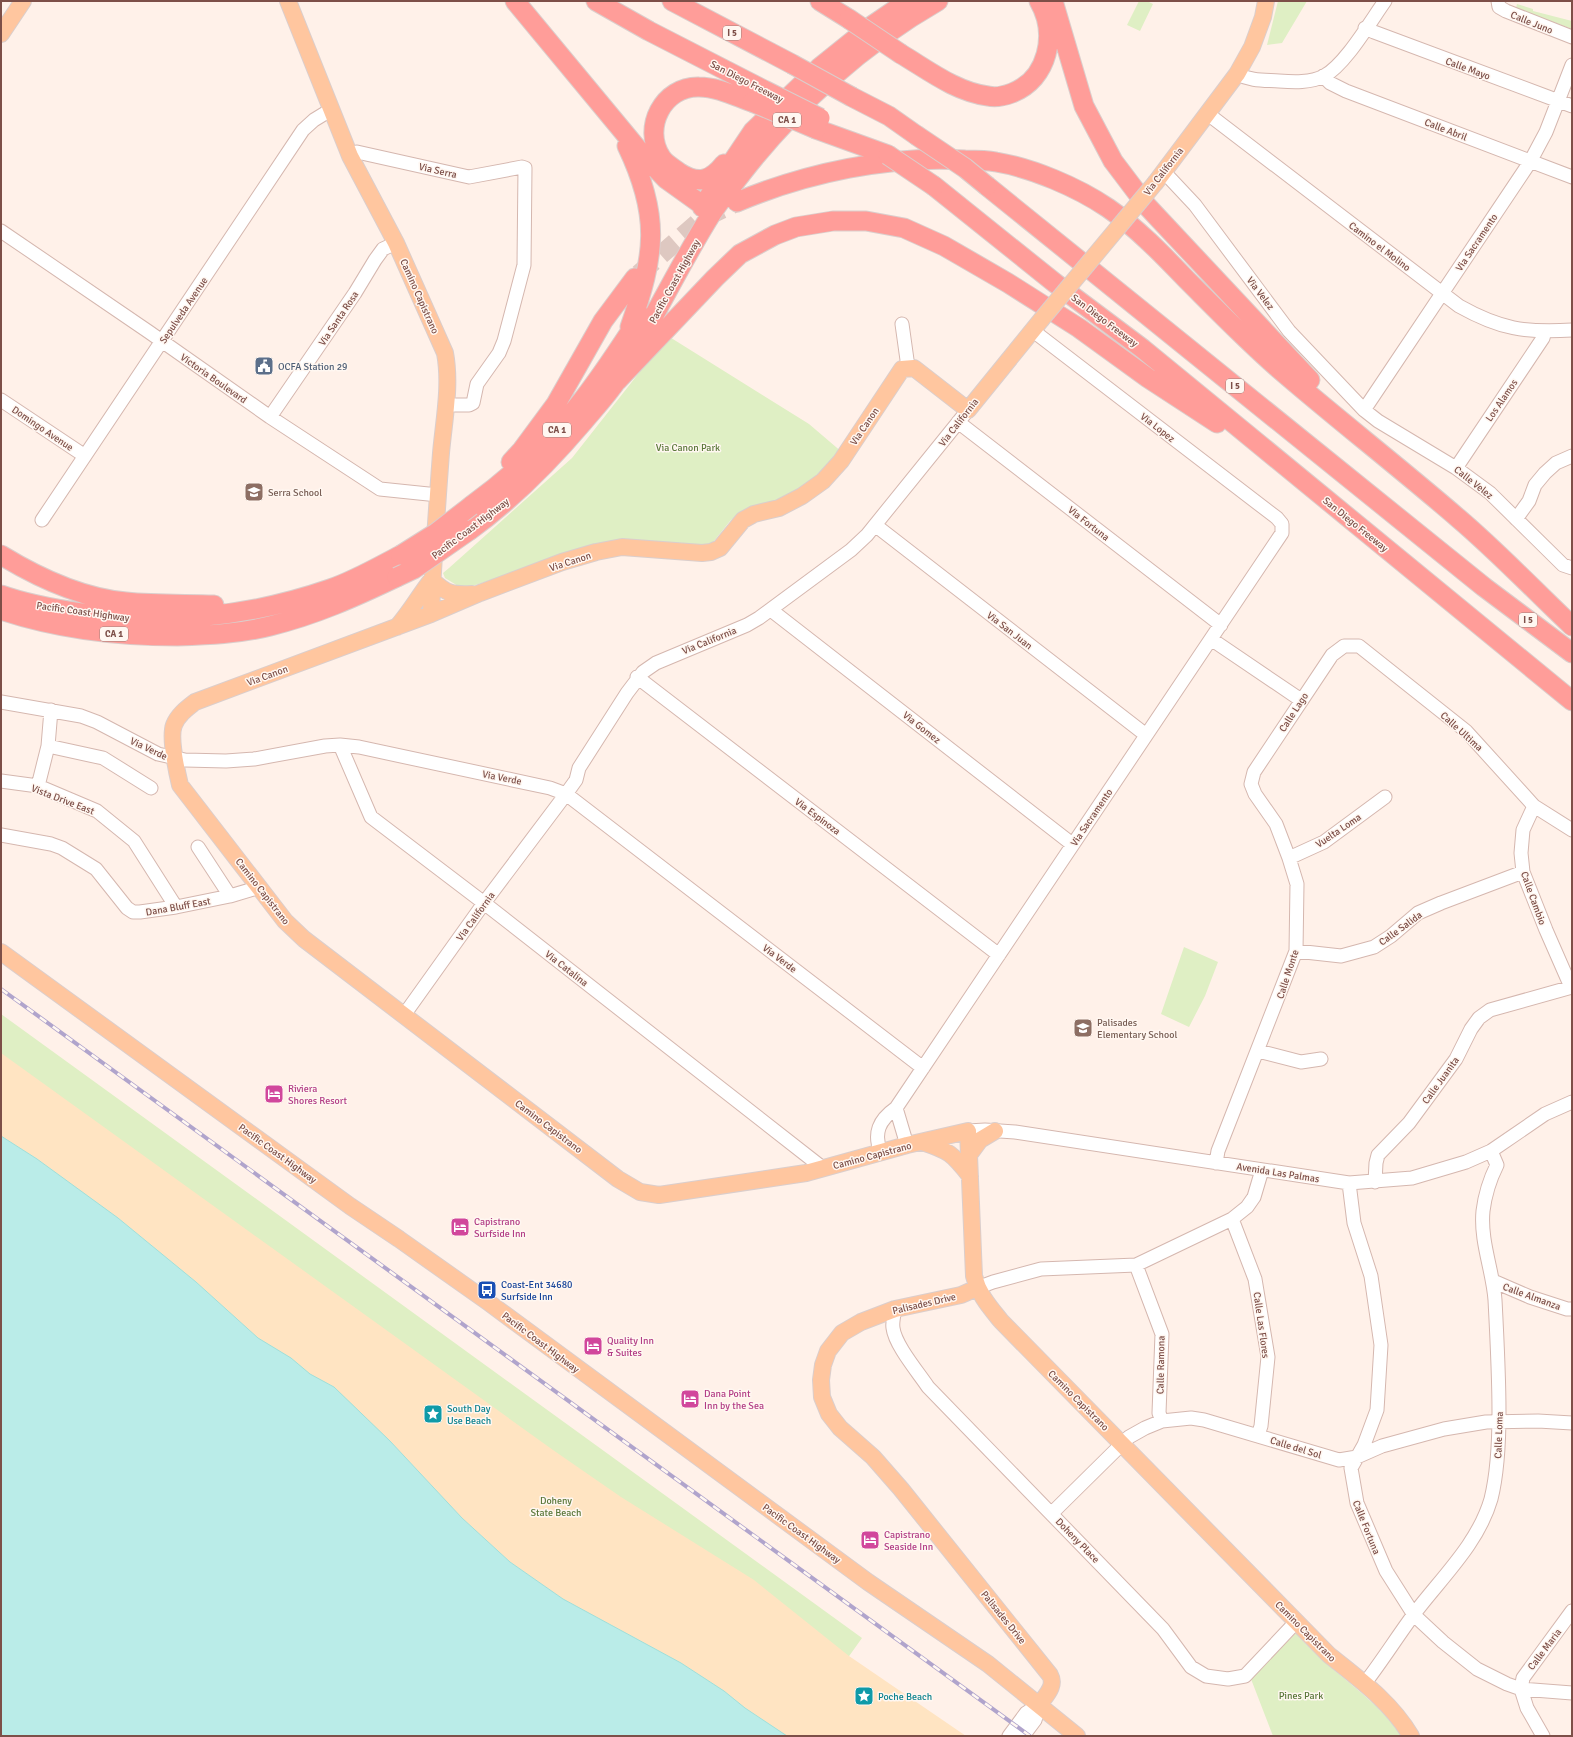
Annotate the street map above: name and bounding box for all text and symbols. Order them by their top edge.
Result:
street label: Calle Juno [1509,9,1555,37]
road number: I 5 [723,26,741,40]
street label: Calle Mayo [1444,55,1492,83]
street label: San Diego Freeway [708,58,785,106]
road number: CA 1 [773,113,801,127]
street label: Calle Abril [1423,116,1469,144]
street label: Via California [1141,145,1186,198]
street label: Via Serra [418,161,458,181]
street label: Via Sacramento [1453,212,1500,274]
street label: Camino el Molino [1346,220,1413,274]
street label: Pacific Coast Highway [647,237,703,325]
street label: Camino Capistrano [397,257,441,336]
street label: Sepulveda Avenue [157,275,210,346]
street label: Via Velez [1244,275,1277,313]
street label: Via Santa Rosa [316,289,361,348]
street label: San Diego Freeway [1069,292,1140,350]
street label: Victoria Boulevard [178,351,249,406]
public building icon: OCFA Station 29 [253,355,275,377]
place label: OCFA Station 29 [278,361,348,373]
street label: Los Alamos [1483,377,1521,424]
road number: I 5 [1226,379,1244,393]
street label: Via California [936,396,981,449]
street label: Domingo Avenue [9,404,76,454]
street label: Via Canon [848,405,882,448]
street label: Via Lopez [1138,411,1178,445]
road number: CA 1 [543,423,571,437]
park label: Via Canon Park [656,442,720,454]
street label: Calle Velez [1451,464,1496,502]
school or university icon: Serra School [243,481,265,503]
place label: Serra School [268,487,322,499]
street label: San Diego Freeway [1320,495,1391,555]
street label: Pacific Coast Highway [430,496,512,562]
street label: Via Fortuna [1065,504,1111,544]
street label: Via Canon [548,550,593,574]
street label: Pacific Coast Highway [36,600,130,625]
street label: Via San Juan [984,609,1035,652]
road number: I 5 [1519,613,1537,627]
street label: Via California [680,625,738,657]
road number: CA 1 [100,627,128,641]
street label: Via Canon [245,663,290,689]
street label: Calle Lago [1277,691,1311,734]
street label: Via Gomez [900,709,943,747]
street label: Calle Ultima [1438,710,1485,754]
street label: Via Verde [128,735,169,763]
street label: Via Verde [481,768,523,788]
street label: Vista Drive East [29,782,96,818]
street label: Via Sacramento [1068,787,1115,849]
street label: Via Espinoza [792,796,842,838]
street label: Vuelta Loma [1313,811,1364,851]
street label: Camino Capistrano [233,856,292,927]
street label: Calle Cambio [1518,870,1548,927]
street label: Via California [454,890,498,943]
street label: Dana Bluff East [145,895,212,919]
street label: Calle Salida [1377,909,1425,949]
street label: Via Verde [760,942,799,976]
street label: Via Catalina [542,948,590,989]
street label: Calle Monte [1274,948,1302,1000]
school or university icon: Palisades Elementary School [1072,1017,1094,1039]
place label: Palisades Elementary School [1097,1017,1177,1041]
street label: Calle Juanita [1420,1055,1462,1107]
hotel icon: Riviera Shores Resort [263,1083,285,1105]
place label: Riviera Shores Resort [288,1083,348,1107]
street label: Camino Capistrano [513,1098,584,1156]
street label: Pacific Coast Highway [236,1121,319,1186]
street label: Camino Capistrano [832,1140,913,1172]
street label: Avenida Las Palmas [1236,1161,1321,1186]
hotel icon: Capistrano Surfside Inn [449,1216,471,1238]
place label: Capistrano Surfside Inn [474,1216,526,1240]
bus stop icon: Coast-Ent 34680 Surfside Inn [476,1279,498,1301]
place label: Coast-Ent 34680 Surfside Inn [501,1279,572,1303]
street label: Calle Almanza [1501,1281,1562,1313]
street label: Palisades Drive [891,1291,957,1317]
street label: Calle Las Flores [1250,1291,1272,1360]
street label: Pacific Coast Highway [499,1310,582,1376]
hotel icon: Quality Inn & Suites [582,1335,604,1357]
place label: Quality Inn & Suites [607,1335,654,1359]
street label: Calle Ramona [1154,1336,1168,1394]
street label: Camino Capistrano [1045,1368,1111,1434]
hotel icon: Dana Point Inn by the Sea [679,1388,701,1410]
place label: Dana Point Inn by the Sea [704,1388,764,1412]
place icon: South Day Use Beach [422,1403,444,1425]
place label: South Day Use Beach [447,1403,491,1427]
street label: Calle Loma [1492,1411,1506,1459]
street label: Calle del Sol [1269,1434,1323,1461]
park label: Doheny State Beach [531,1495,581,1519]
street label: Calle Fortuna [1350,1499,1382,1556]
street label: Pacific Coast Highway [760,1501,843,1566]
street label: Doheny Place [1053,1516,1102,1566]
hotel icon: Capistrano Seaside Inn [859,1529,881,1551]
place label: Capistrano Seaside Inn [884,1529,933,1553]
street label: Palisades Drive [978,1589,1028,1647]
street label: Camino Capistrano [1272,1599,1338,1665]
street label: Calle Maria [1525,1627,1564,1673]
place icon: Poche Beach [853,1685,875,1707]
park label: Pines Park [1279,1690,1323,1702]
place label: Poche Beach [878,1691,932,1703]

